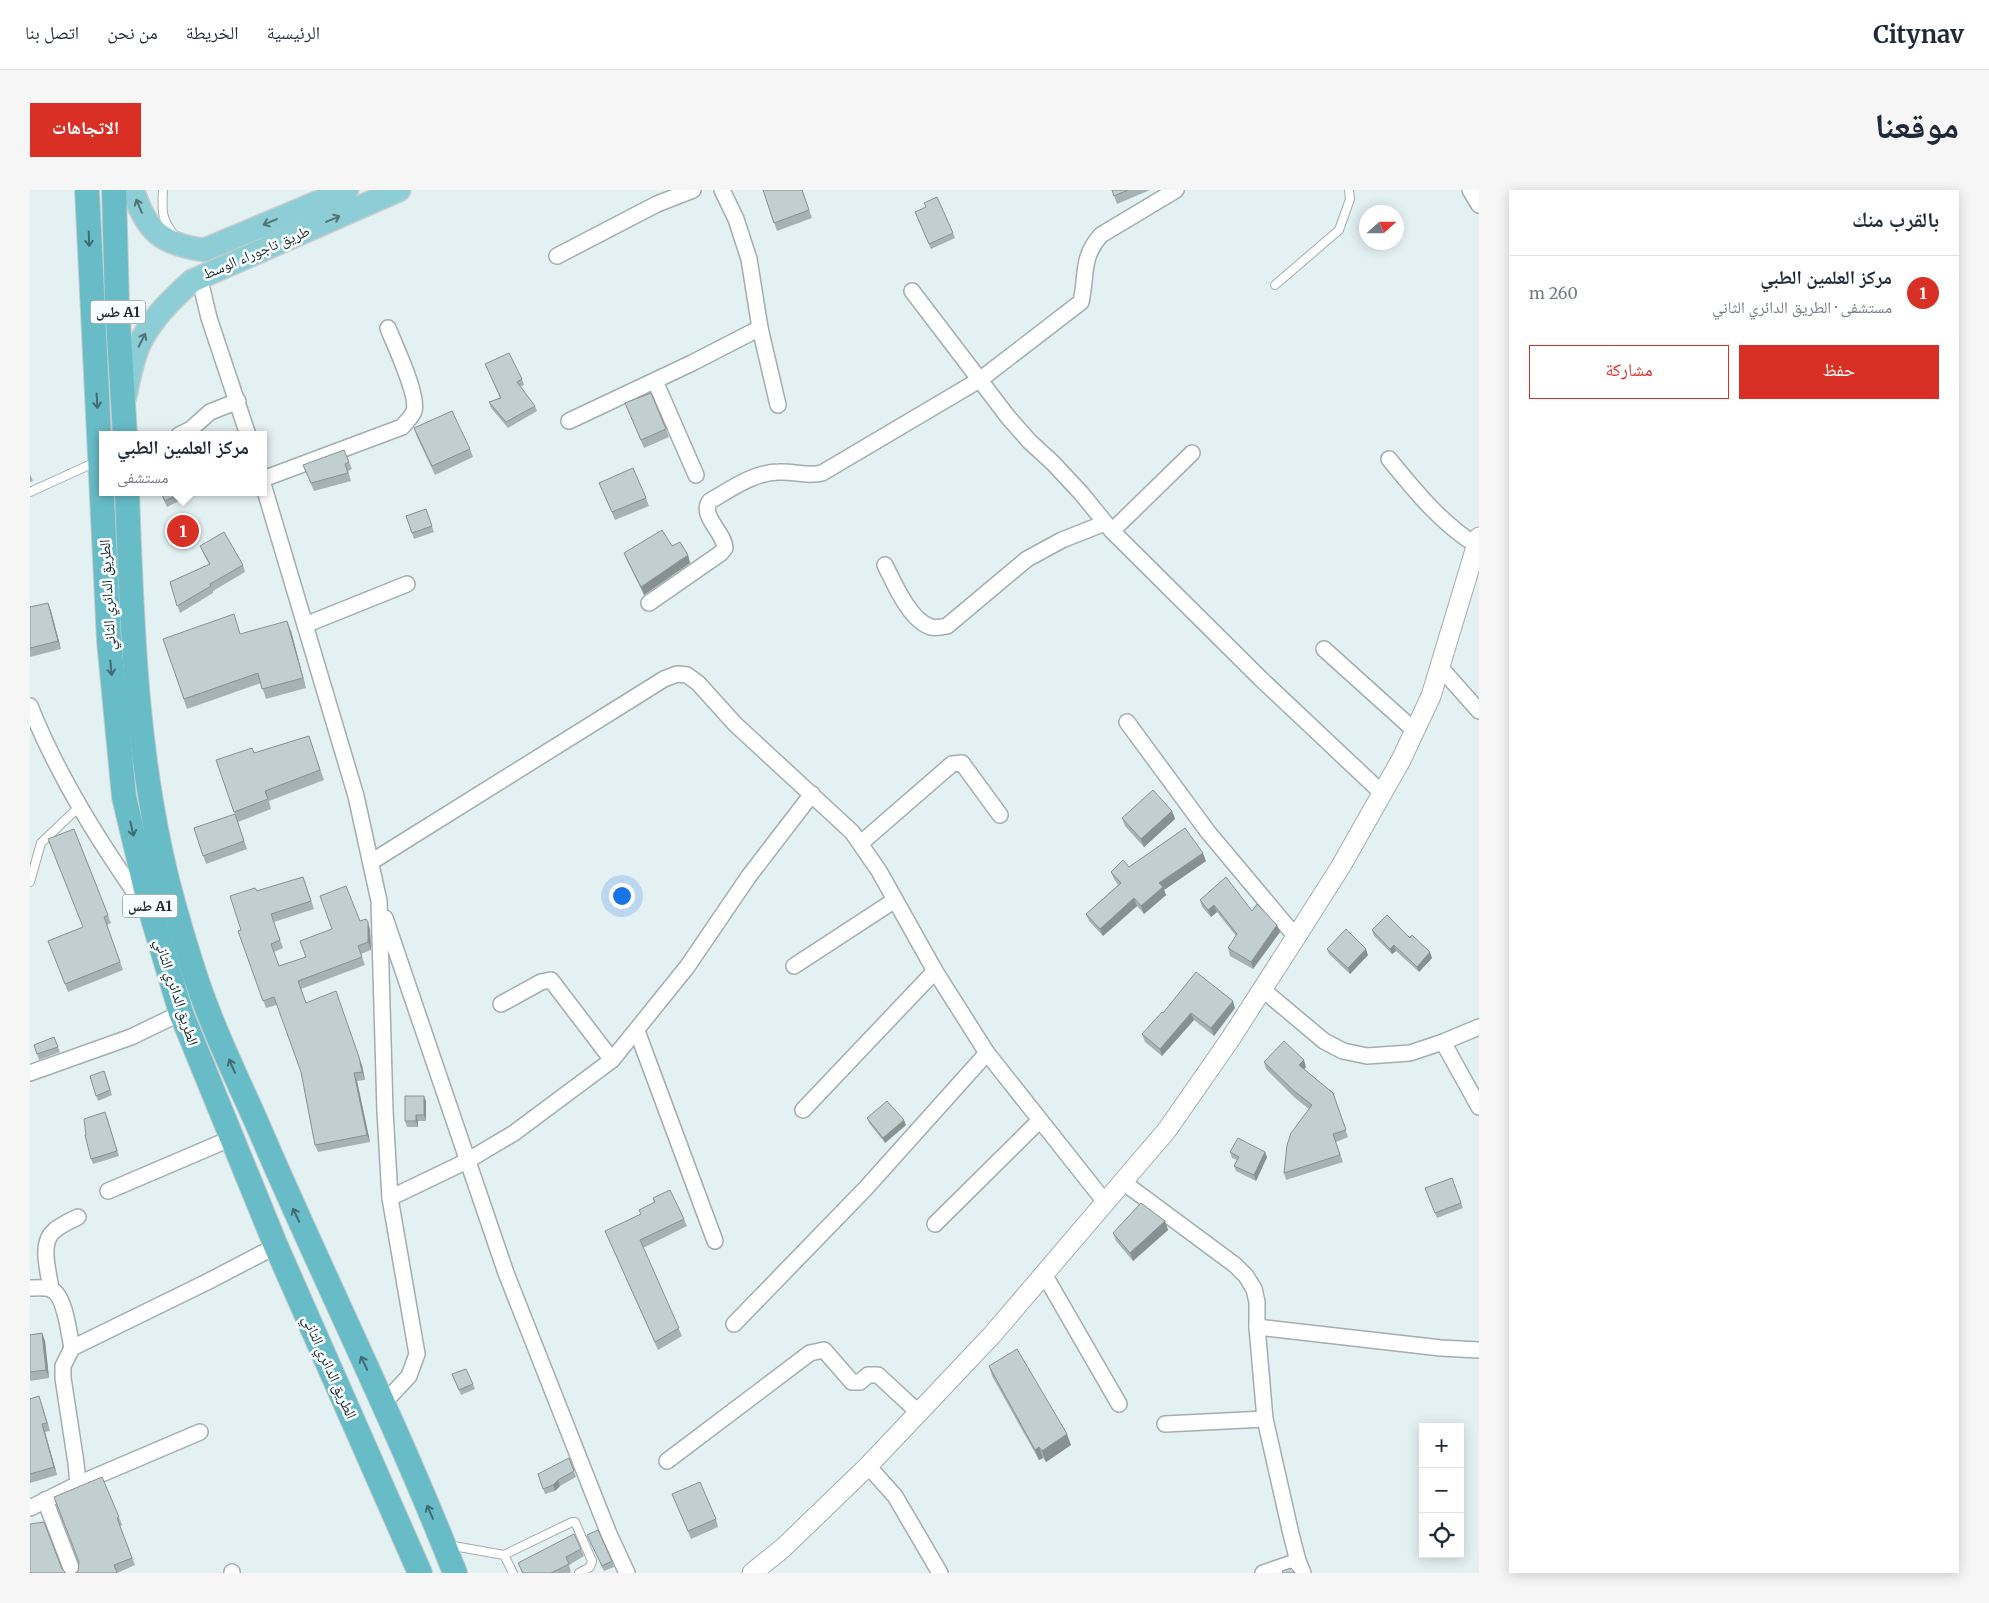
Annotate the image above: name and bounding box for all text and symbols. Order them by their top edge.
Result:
text: Citynav [1873,19,1964,50]
text: اتصل بنا [25,21,79,44]
text: من نحن [107,21,158,44]
text: الخريطة [186,21,239,44]
text: الرئيسية [267,21,320,44]
button: الاتجاهات [30,103,141,157]
text: موقعنا [1874,104,1959,148]
one-way arrow [134,199,144,214]
north arrow [1359,205,1404,250]
text: بالقرب منك [1852,206,1939,233]
one-way arrow [325,213,340,223]
one-way arrow [262,219,277,228]
street label: طريق تاجوراء الوسط [200,221,313,284]
one-way arrow [84,230,93,246]
text: مركز العلمين الطبي [1760,265,1892,289]
text: 260 m [1529,283,1578,303]
text: 1 [1919,283,1927,303]
text: مستشفى · الطريق الدائري الثاني [1712,297,1892,317]
road number: طس A1 [91,300,146,324]
one-way arrow [137,333,147,348]
button: مشاركة [1529,345,1729,399]
button: حفظ [1739,345,1939,399]
one-way arrow [92,393,101,409]
popup [99,431,267,496]
text: مركز العلمين الطبي [117,435,249,459]
text: مستشفى [117,467,169,487]
pin: 1 [167,512,199,550]
street label: الطريق الدائري الثاني [95,539,122,651]
one-way arrow [106,660,116,676]
one-way arrow [128,821,137,837]
your location [609,883,635,909]
road number: طس A1 [122,894,178,918]
street label: الطريق الدائري الثاني [148,936,203,1049]
one-way arrow [226,1059,236,1074]
one-way arrow [291,1208,301,1223]
street label: الطريق الدائري الثاني [296,1312,361,1423]
one-way arrow [359,1356,369,1371]
map controls [1419,1423,1464,1558]
button: + [1419,1423,1464,1468]
button: − [1419,1468,1464,1513]
one-way arrow [424,1505,434,1520]
button: locate [1419,1513,1464,1558]

